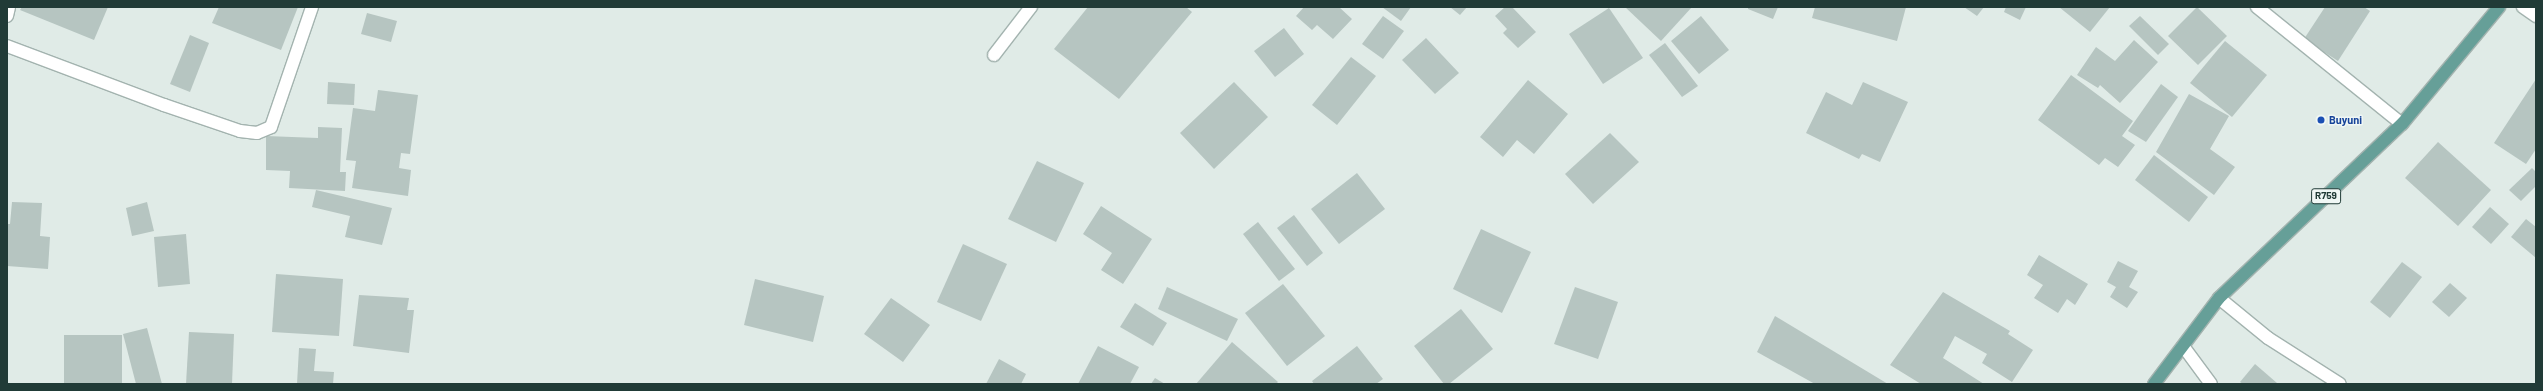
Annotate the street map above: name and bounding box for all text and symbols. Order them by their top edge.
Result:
place label: Buyuni [2329,113,2362,127]
marker: Buyuni [2316,115,2326,125]
road number: R759 [2311,188,2341,204]

